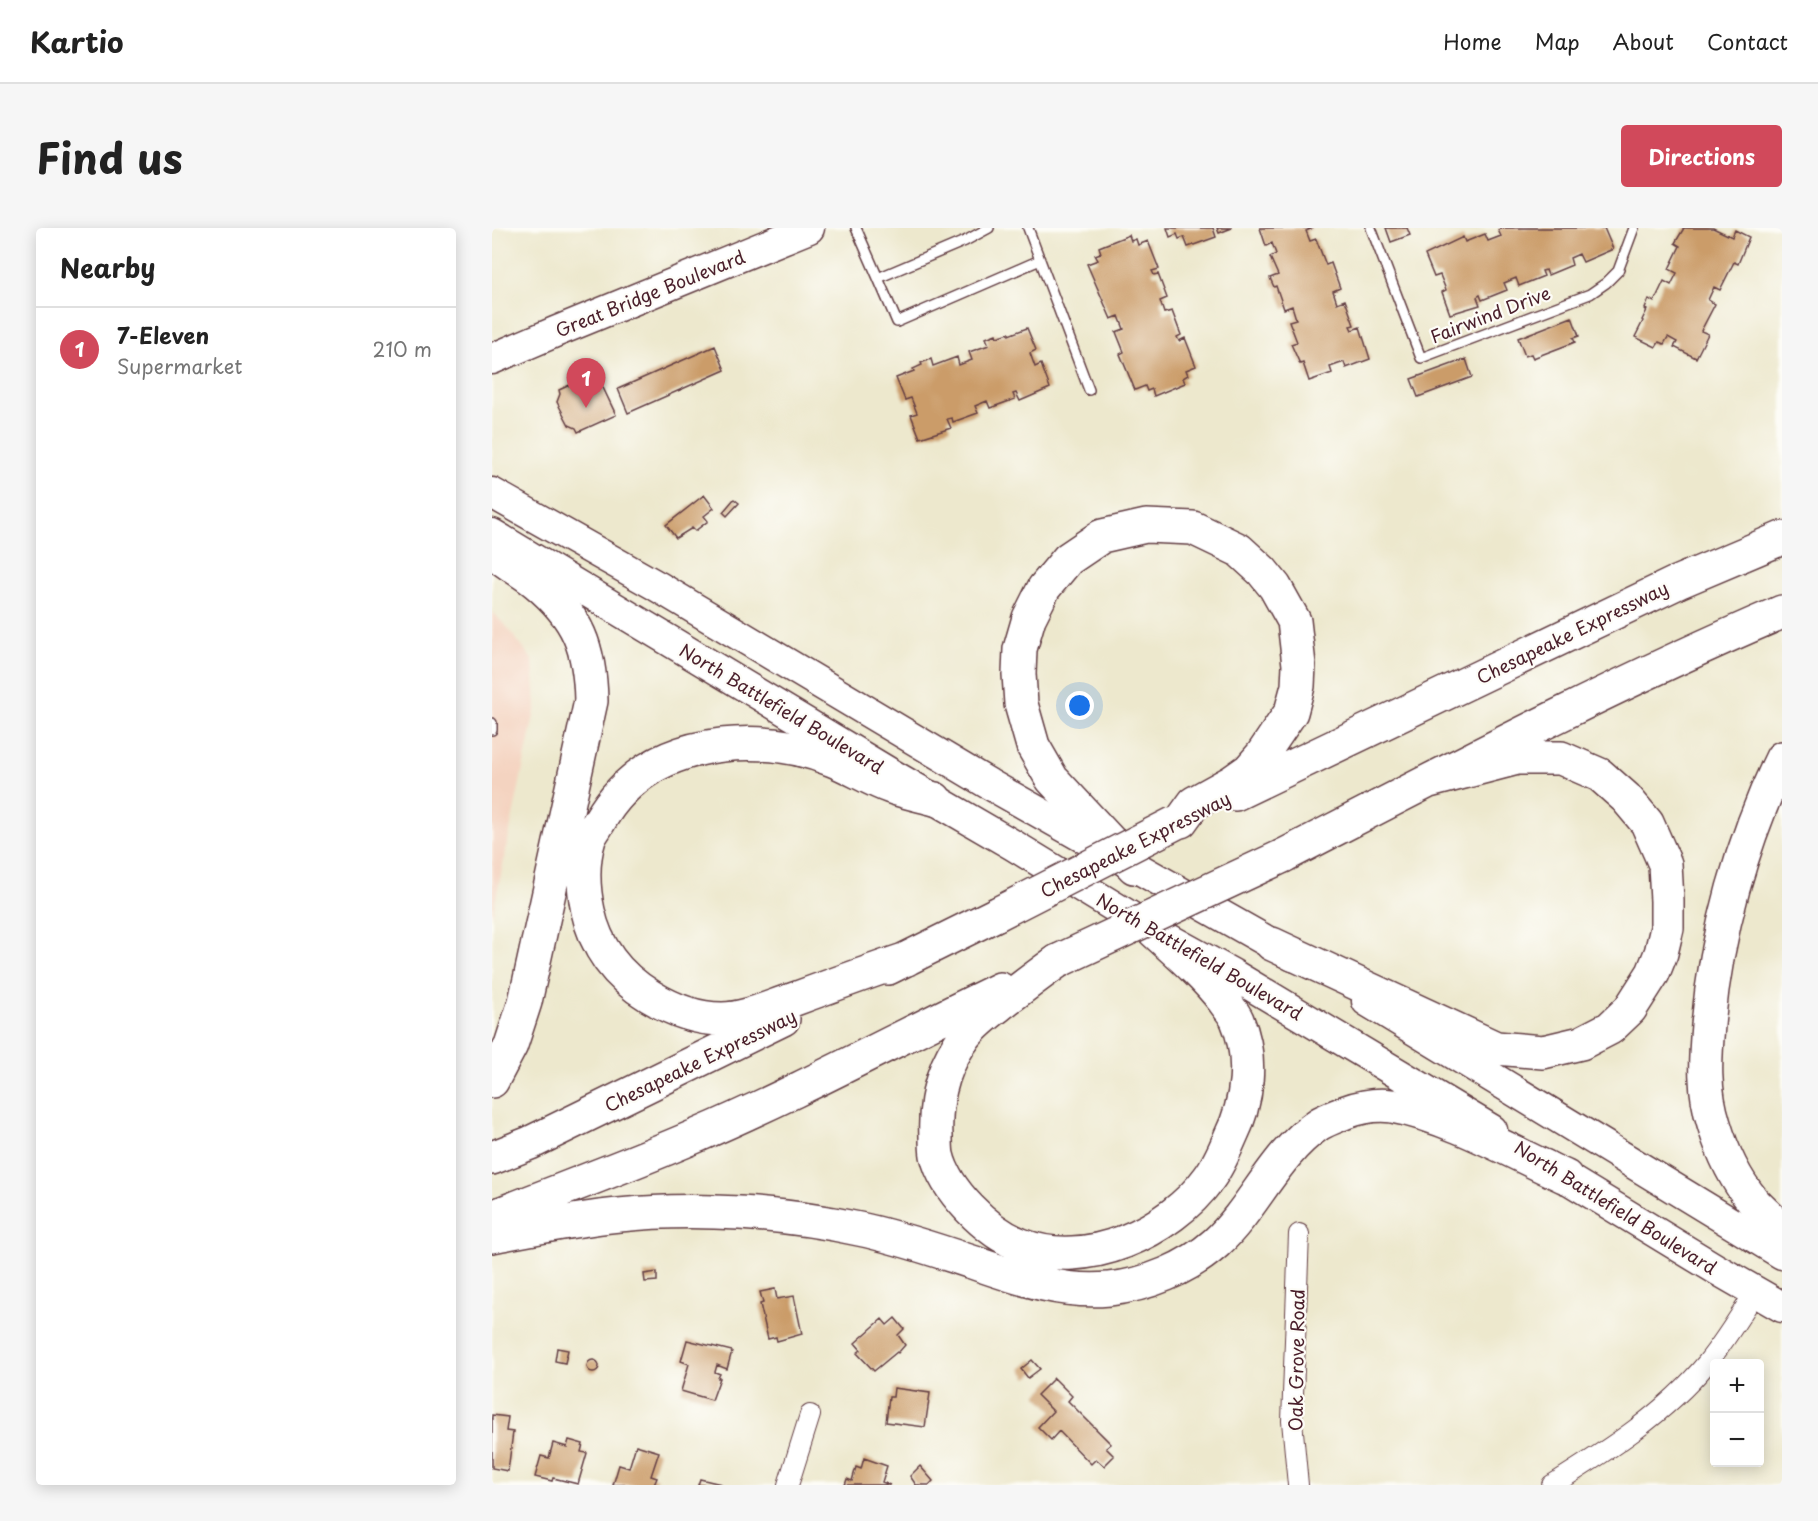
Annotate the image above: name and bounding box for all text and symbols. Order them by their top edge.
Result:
text: Kartio [30,20,124,63]
text: Home [1443,25,1502,57]
text: Map [1535,25,1580,57]
text: About [1613,25,1674,57]
text: Contact [1707,25,1788,57]
text: Find us [36,125,183,188]
button: Directions [1621,125,1782,187]
street label: Great Bridge Boulevard [551,243,749,343]
text: Nearby [60,248,155,287]
street label: Fairwind Drive [1426,279,1554,349]
text: 7-Eleven [117,318,209,351]
text: 1 [75,334,84,364]
text: 210 m [373,334,432,364]
text: Supermarket [117,351,243,381]
pin: 1 [566,358,605,408]
street label: Chesapeake Expressway [1472,574,1672,690]
street label: North Battlefield Boulevard [675,636,889,780]
your location [1065,691,1094,720]
street label: Chesapeake Expressway [1035,784,1235,904]
street label: North Battlefield Boulevard [1092,886,1308,1026]
street label: Chesapeake Expressway [600,1002,800,1118]
street label: North Battlefield Boulevard [1510,1134,1722,1280]
street label: Oak Grove Road [1281,1289,1311,1431]
map controls [1710,1359,1764,1467]
button: + [1710,1359,1764,1413]
button: − [1710,1413,1764,1467]

